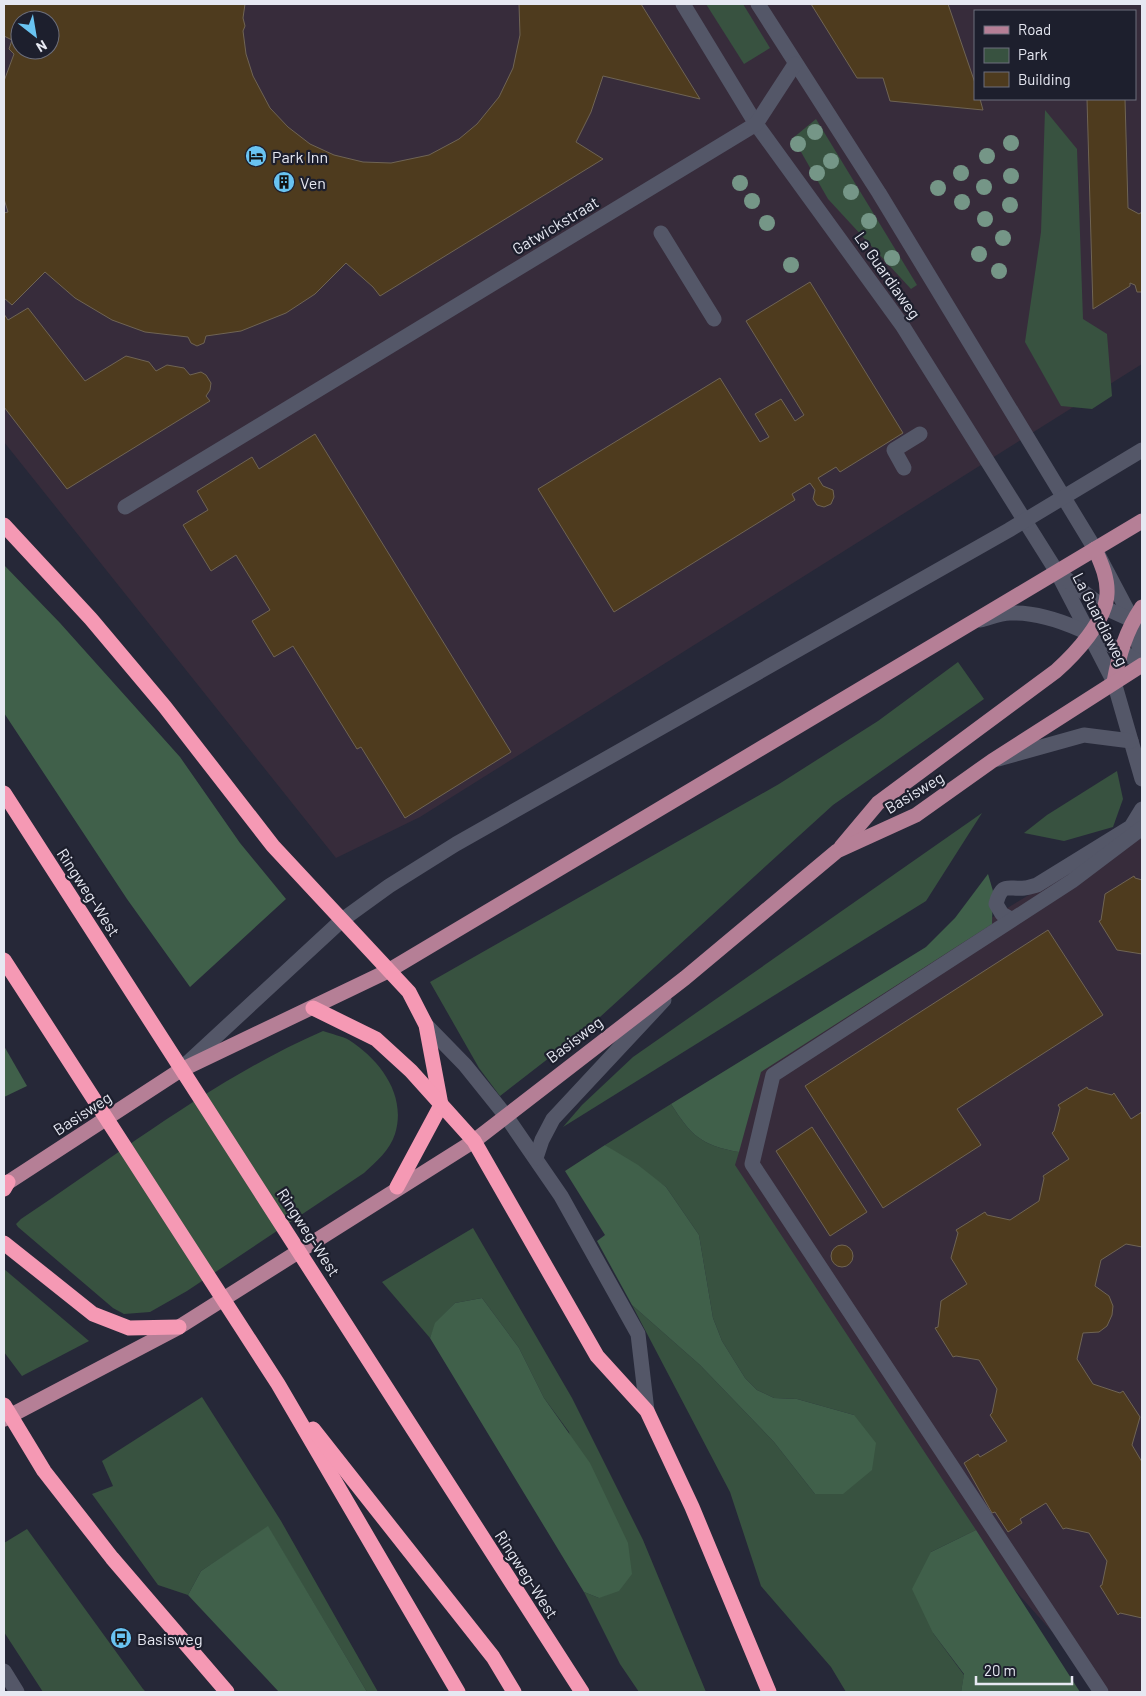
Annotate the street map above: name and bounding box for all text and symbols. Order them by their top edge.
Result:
north arrow [10,10,60,60]
legend [974,10,1136,100]
text: Road [1018,20,1051,38]
text: N [34,37,50,56]
text: Park [1018,45,1048,63]
text: Building [1018,70,1071,88]
hotel icon: Park Inn [244,144,268,168]
place label: Park Inn [272,147,328,166]
building icon: Ven [272,170,296,194]
place label: Ven [300,173,326,192]
street label: Gatwickstraat [509,192,601,258]
street label: La Guardiaweg [851,228,925,322]
street label: La Guardiaweg [1069,569,1133,669]
street label: Basisweg [881,767,947,817]
street label: Ringweg-West [54,845,124,939]
street label: Basisweg [542,1012,606,1066]
street label: Basisweg [49,1087,115,1139]
street label: Ringweg-West [274,1185,344,1279]
street label: Ringweg-West [492,1527,562,1621]
bus stop icon: Basisweg [109,1626,133,1650]
place label: Basisweg [137,1629,202,1648]
scale bar [976,1654,1072,1686]
text: 20 m [984,1661,1016,1679]

